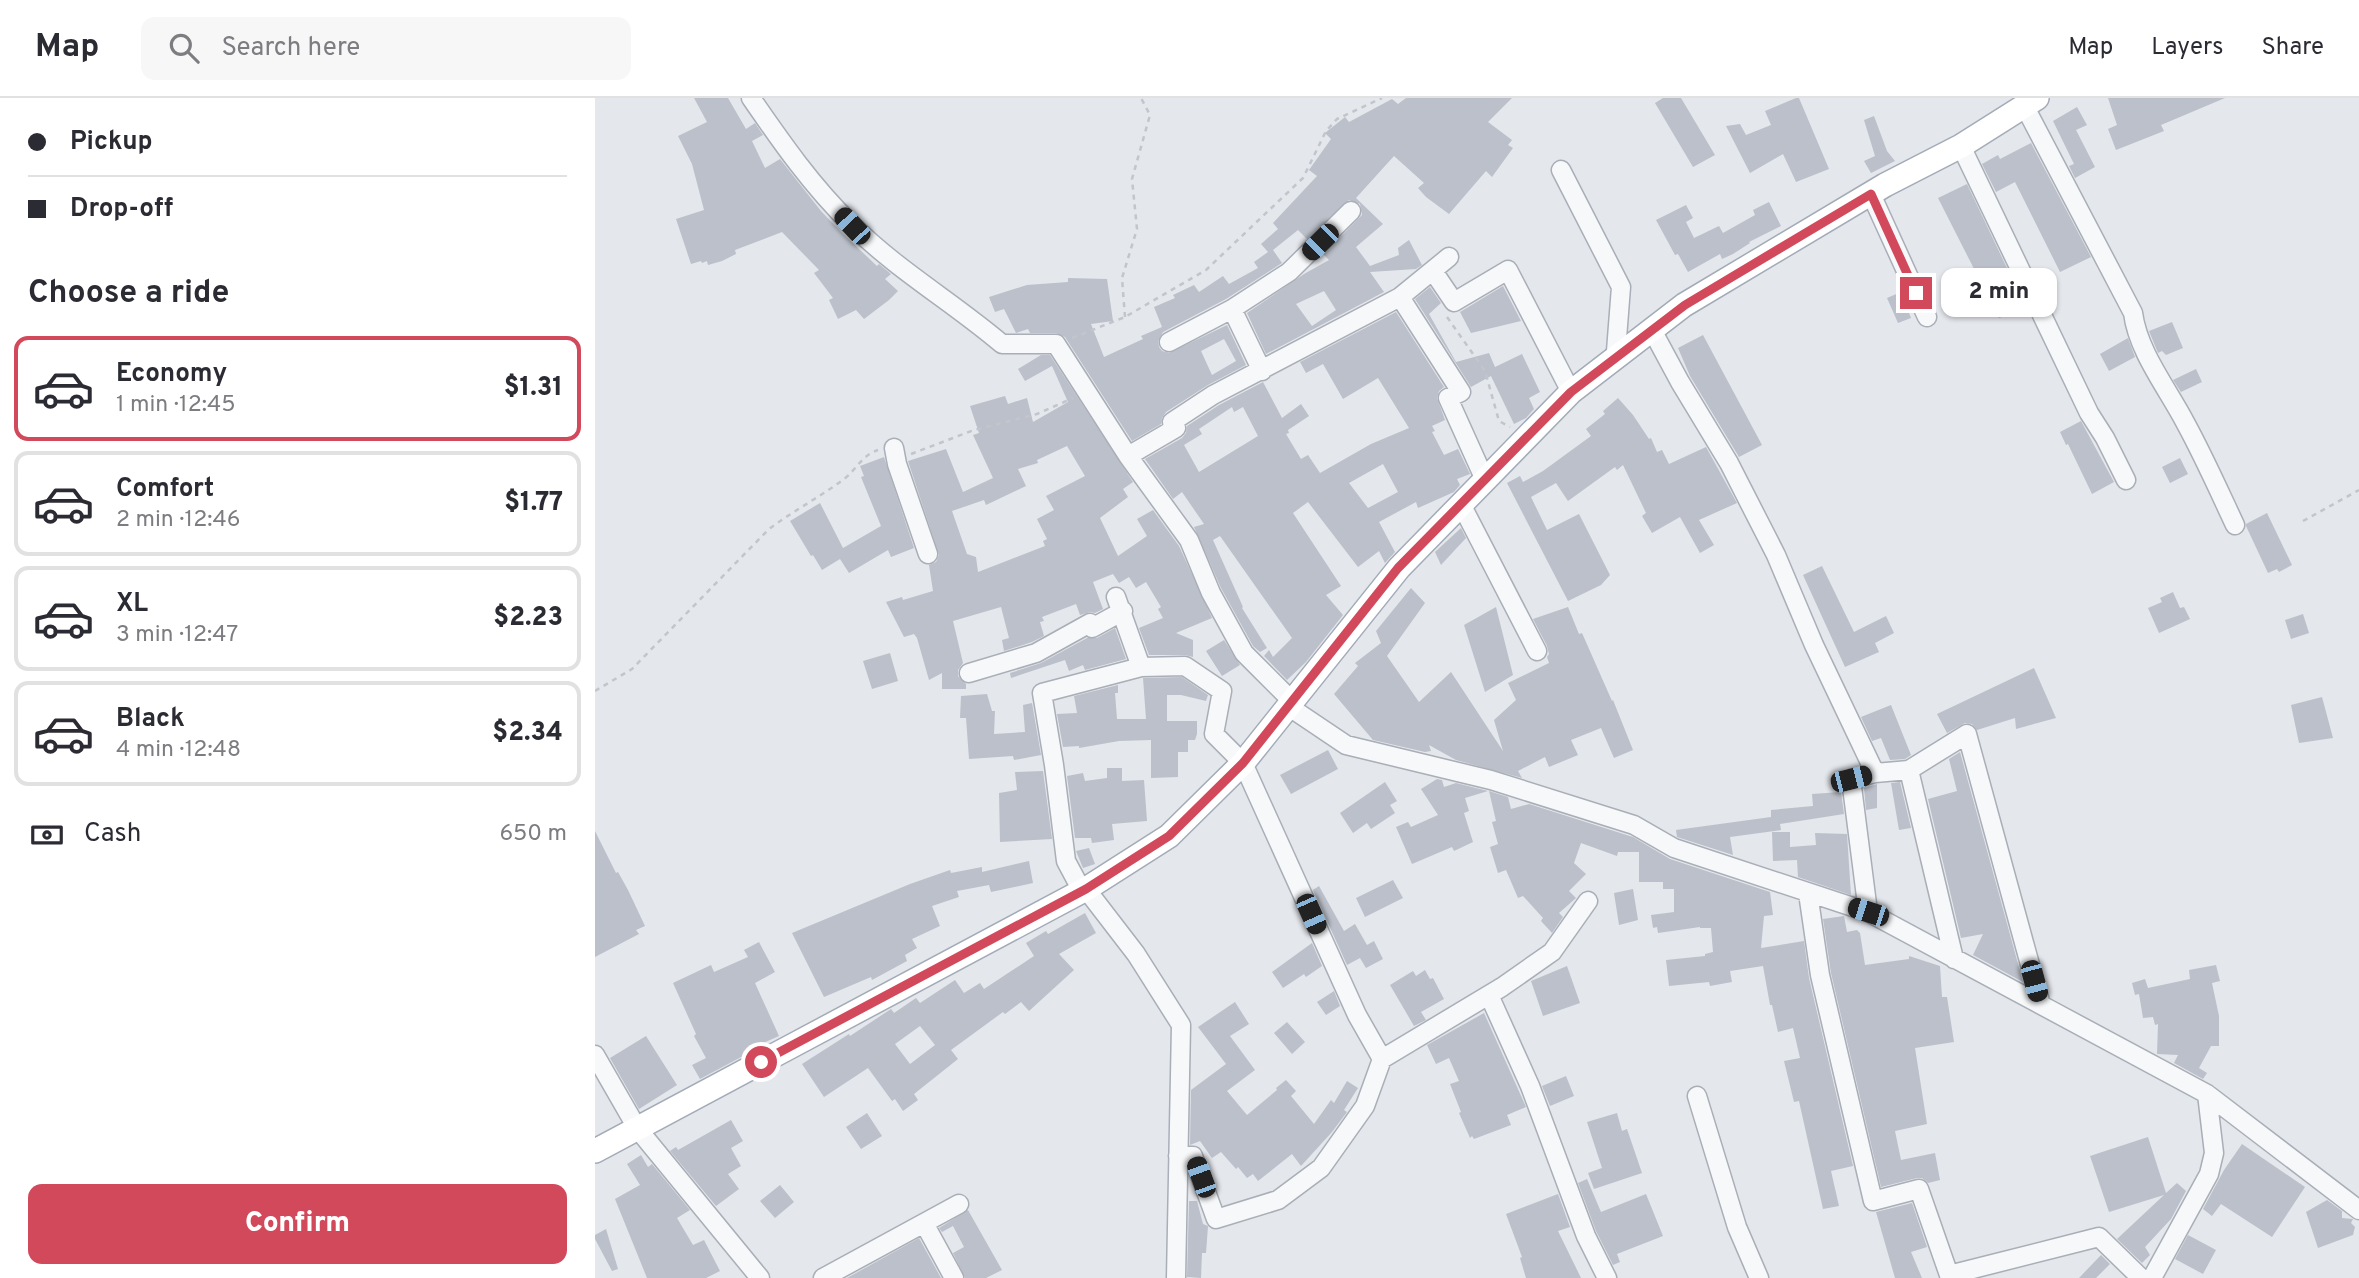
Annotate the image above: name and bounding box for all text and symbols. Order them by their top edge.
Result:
search box [141,17,631,80]
text: Map [35,27,99,69]
icon: search [165,29,203,67]
text: Search here [221,32,360,65]
text: Map [2068,33,2113,63]
text: Layers [2151,33,2223,63]
text: Share [2261,33,2324,63]
text: Pickup [70,126,153,159]
text: Drop-off [70,193,173,226]
car [830,203,875,249]
car [1298,220,1343,264]
callout: 2 min [1941,268,2056,318]
text: Choose a ride [28,274,229,314]
route end [1900,277,1932,309]
text: 2 min [1969,278,2029,307]
icon: car [32,357,95,420]
text: Economy [116,358,227,391]
text: $1.31 [504,372,563,405]
text: 1 min · 12:45 [116,391,235,420]
icon: car [32,472,95,535]
text: Comfort [116,473,214,506]
text: $1.77 [504,487,563,520]
text: 2 min · 12:46 [116,506,240,535]
icon: car [32,587,95,650]
text: XL [116,588,148,621]
text: $2.23 [493,602,563,635]
text: 3 min · 12:47 [116,621,238,650]
icon: car [32,702,95,765]
text: Black [116,703,185,736]
text: $2.34 [492,717,563,750]
text: 4 min · 12:48 [116,736,241,765]
car [1829,764,1874,794]
icon: cash [28,816,66,854]
text: Cash [84,818,141,851]
text: 650 m [499,820,567,849]
car [1293,891,1330,937]
car [1845,896,1892,928]
car [2019,958,2050,1004]
route start [745,1046,777,1078]
car [1184,1154,1219,1200]
button: Confirm [28,1184,567,1264]

